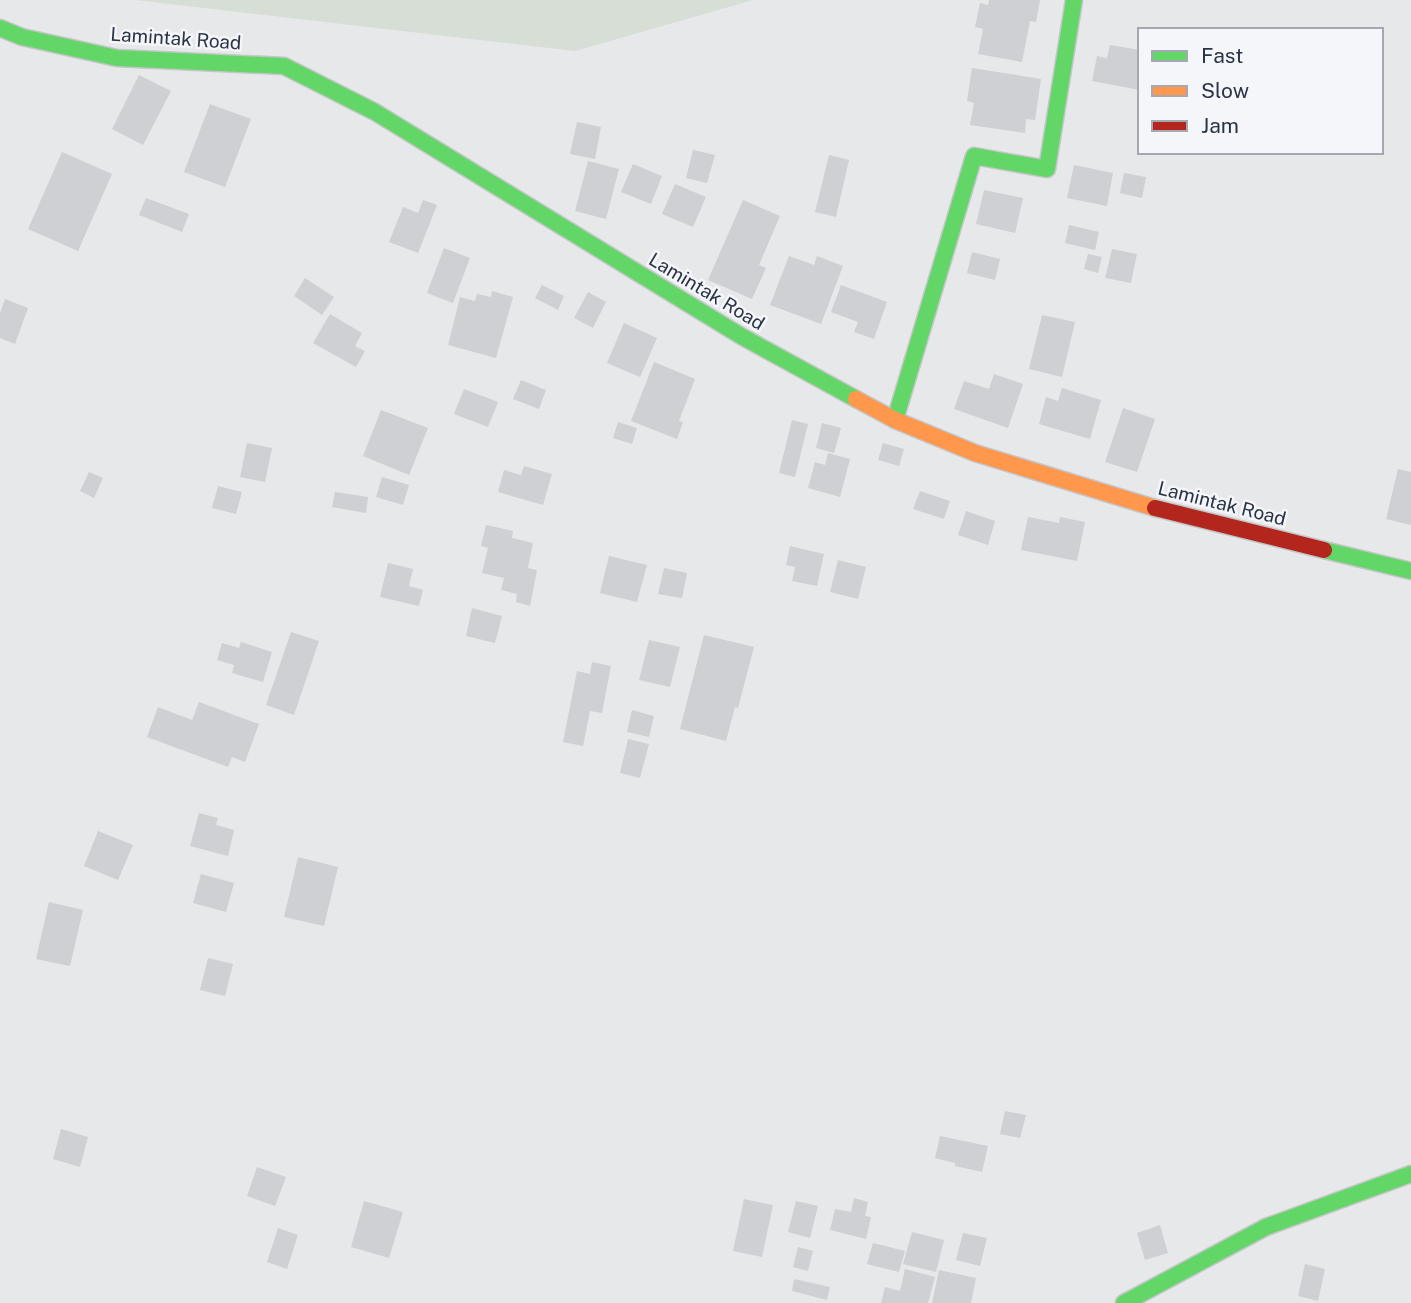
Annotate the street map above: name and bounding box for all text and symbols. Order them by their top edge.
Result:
street label: Lamintak Road [110,22,242,54]
legend [1138,28,1383,154]
text: Fast [1201,43,1243,68]
text: Slow [1201,78,1249,103]
text: Jam [1201,113,1239,138]
street label: Lamintak Road [645,248,769,334]
street label: Lamintak Road [1156,476,1288,530]

